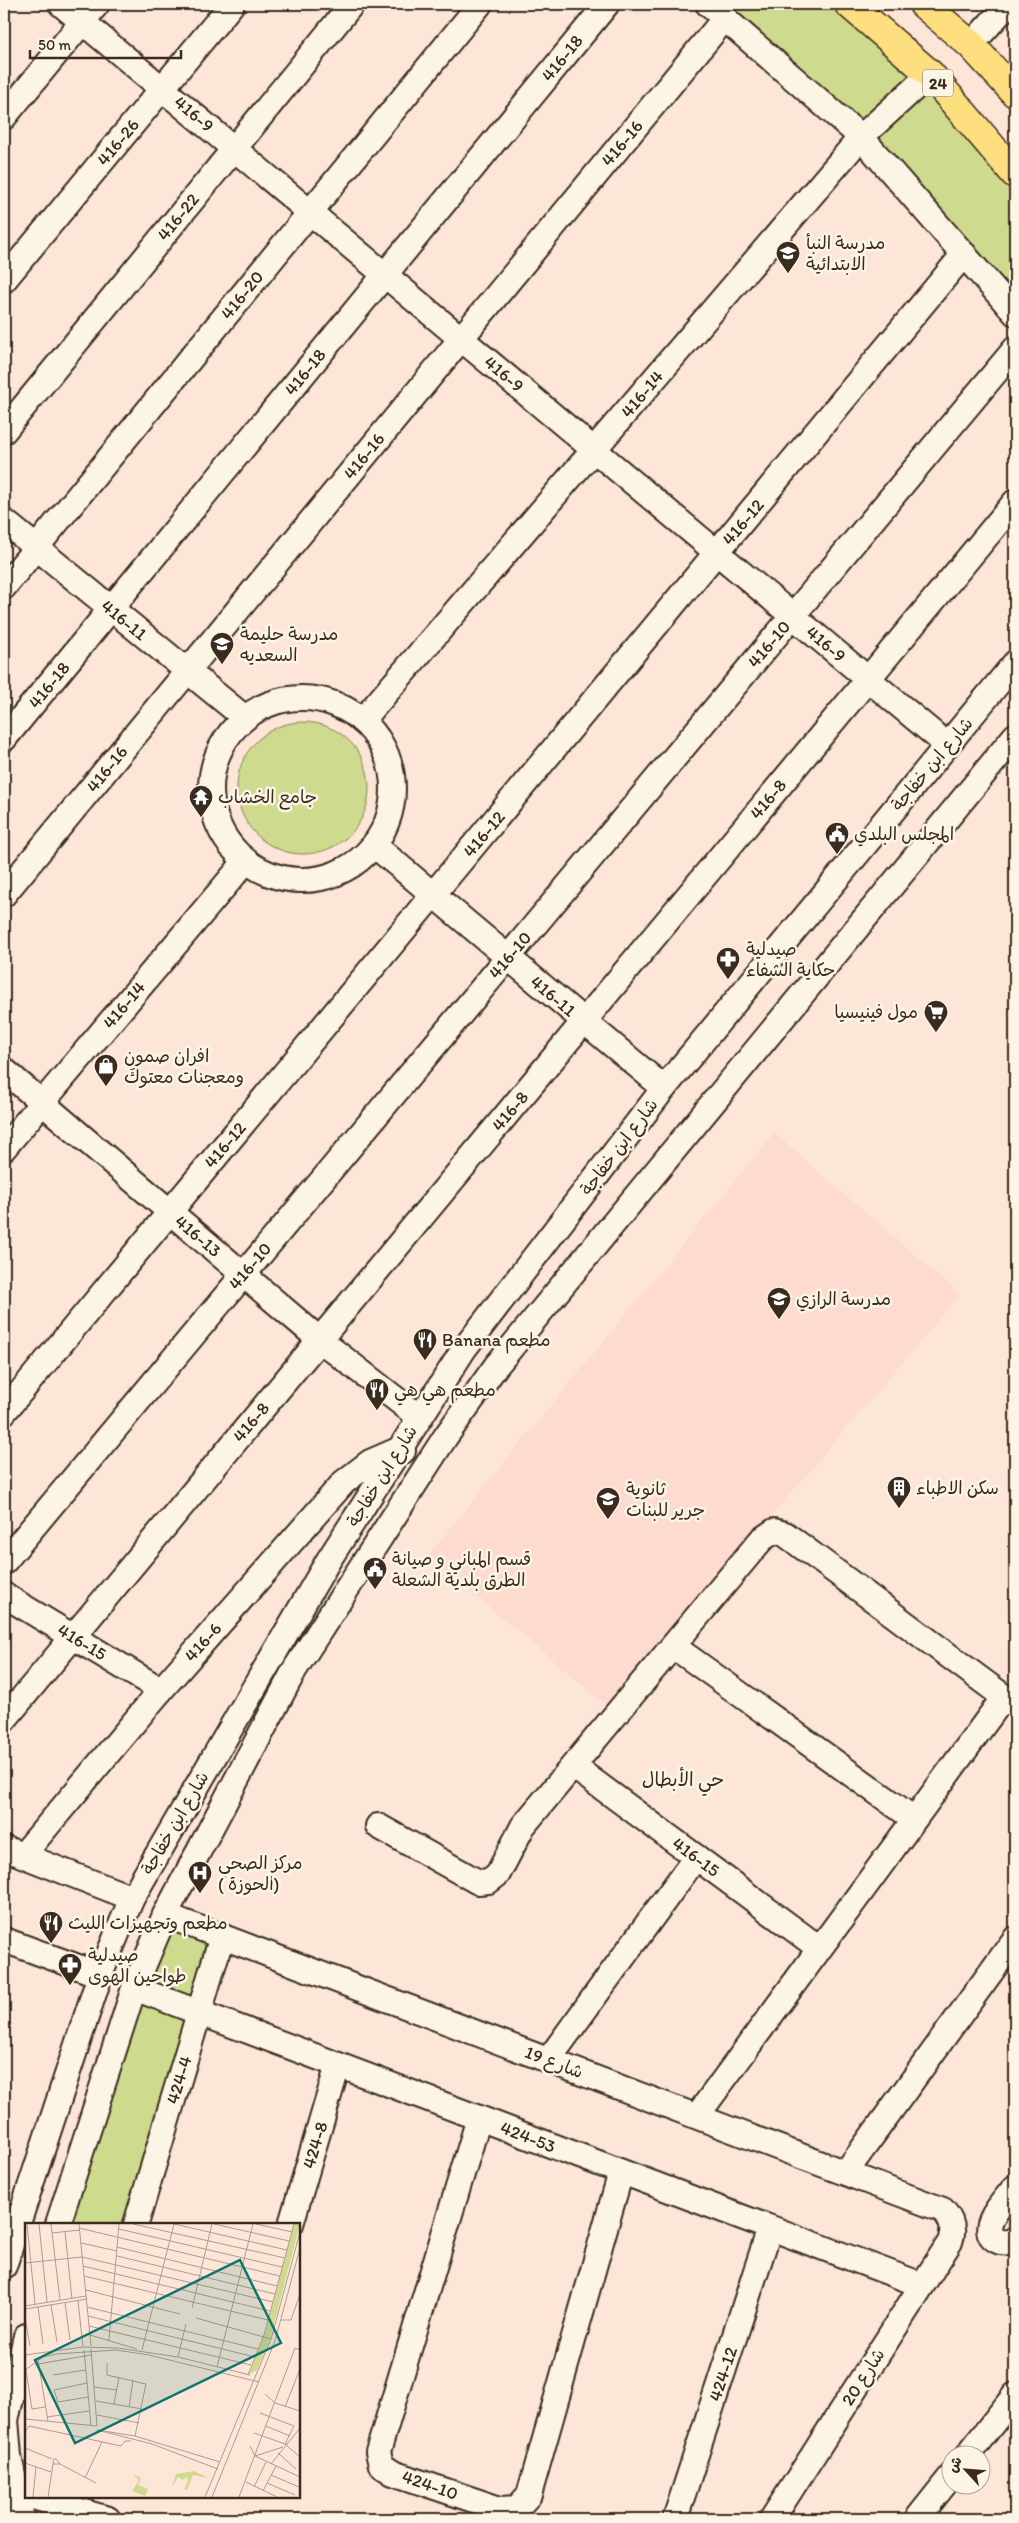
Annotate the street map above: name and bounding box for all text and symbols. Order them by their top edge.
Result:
scale bar [30,28,181,60]
street label: 416-18 [536,30,588,86]
text: 50 m [38,36,71,54]
road number: 24 [923,70,953,96]
street label: 416-9 [170,91,218,137]
street label: 416-26 [92,114,144,170]
street label: 416-16 [596,115,648,171]
street label: 416-22 [152,188,204,245]
place label: مدرسة النبأ الابتدائية [806,232,885,275]
school or university icon: مدرسة النبأ الابتدائية [775,240,801,274]
street label: 416-20 [216,266,268,324]
street label: 416-18 [279,344,331,400]
street label: 416-9 [480,351,528,397]
street label: 416-14 [616,366,668,422]
street label: 416-16 [339,428,389,484]
street label: 416-12 [717,494,769,550]
street label: 416-11 [97,595,151,645]
street label: 416-10 [743,616,795,672]
street label: 416-9 [802,621,850,667]
place label: مدرسة حليمة السعديه [240,623,338,666]
school or university icon: مدرسة حليمة السعديه [209,631,235,665]
street label: 416-18 [23,657,75,713]
street label: شارع ابن خفاجة [886,713,978,816]
street label: 416-16 [82,741,132,797]
street label: 416-8 [745,774,791,824]
temple icon: جامع الخشاب [188,784,214,818]
place label: جامع الخشاب [218,786,317,810]
street label: 416-12 [458,806,510,862]
public building icon: المجلس البلدي [824,821,850,855]
place label: المجلس البلدي [854,823,954,847]
street label: 416-10 [484,927,536,983]
place label: صيدلية حكاية الشفاء [746,938,835,981]
pharmacy icon: صيدلية حكاية الشفاء [715,946,741,980]
street label: 416-11 [526,971,580,1021]
street label: 416-14 [98,977,150,1033]
supermarket icon: مول فينيسيا [923,999,949,1033]
place label: مول فينيسيا [834,1001,918,1023]
place label: افران صمون ومعجنات معتوكَ [124,1045,244,1088]
shop icon: افران صمون ومعجنات معتوكَ [93,1053,119,1087]
street label: 416-8 [487,1086,533,1136]
street label: شارع ابن خفاجة [575,1094,663,1200]
street label: 416-12 [199,1117,251,1173]
street label: 416-13 [170,1210,226,1262]
street label: 416-10 [224,1238,276,1294]
school or university icon: مدرسة الرازي [766,1286,792,1320]
place label: مدرسة الرازي [796,1288,891,1312]
restaurant icon: Banana مطعم [412,1327,438,1361]
place label: Banana مطعم [442,1329,551,1354]
restaurant icon: مطعم هي هي [364,1377,390,1411]
place label: مطعم هي هي [394,1379,496,1406]
street label: 416-8 [228,1397,274,1447]
street label: شارع ابن خفاجة [342,1421,423,1531]
building icon: سكن الاطباء [886,1475,912,1509]
place label: سكن الاطباء [916,1477,999,1499]
place label: ثانوية جرير للبنات [626,1478,705,1521]
school or university icon: ثانوية جرير للبنات [595,1486,621,1520]
place label: قسم المباني و صيانة الطرق بلدية الشعلة [392,1548,531,1591]
public building icon: قسم المباني و صيانة الطرق بلدية الشعلة [362,1556,388,1590]
street label: 416-6 [180,1618,226,1666]
street label: 416-15 [53,1619,111,1665]
street label: شارع ابن خفاجة [137,1767,214,1879]
district label: حي الأبطال [642,1767,724,1796]
street label: 416-15 [668,1832,724,1882]
place label: مركز الصحي ( الحوزة) [218,1852,302,1895]
hospital icon: مركز الصحي ( الحوزة) [187,1860,213,1894]
restaurant icon: مطعم وتجهيزات الليث [38,1910,64,1944]
place label: مطعم وتجهيزات الليث [68,1912,228,1937]
place label: صيدلية طواحين الهوى [88,1944,187,1988]
pharmacy icon: صيدلية طواحين الهوى [57,1952,83,1986]
street label: شارع 19 [521,2041,586,2084]
street label: 424-4 [161,2053,197,2107]
street label: 424-53 [497,2116,559,2158]
street label: 424-8 [297,2119,333,2171]
inset map [25,2223,300,2498]
street label: 424-12 [704,2343,742,2404]
street label: شارع 20 [836,2344,890,2410]
north arrow [942,2446,992,2496]
text: ش [944,2454,966,2475]
street label: 424-10 [399,2465,461,2505]

